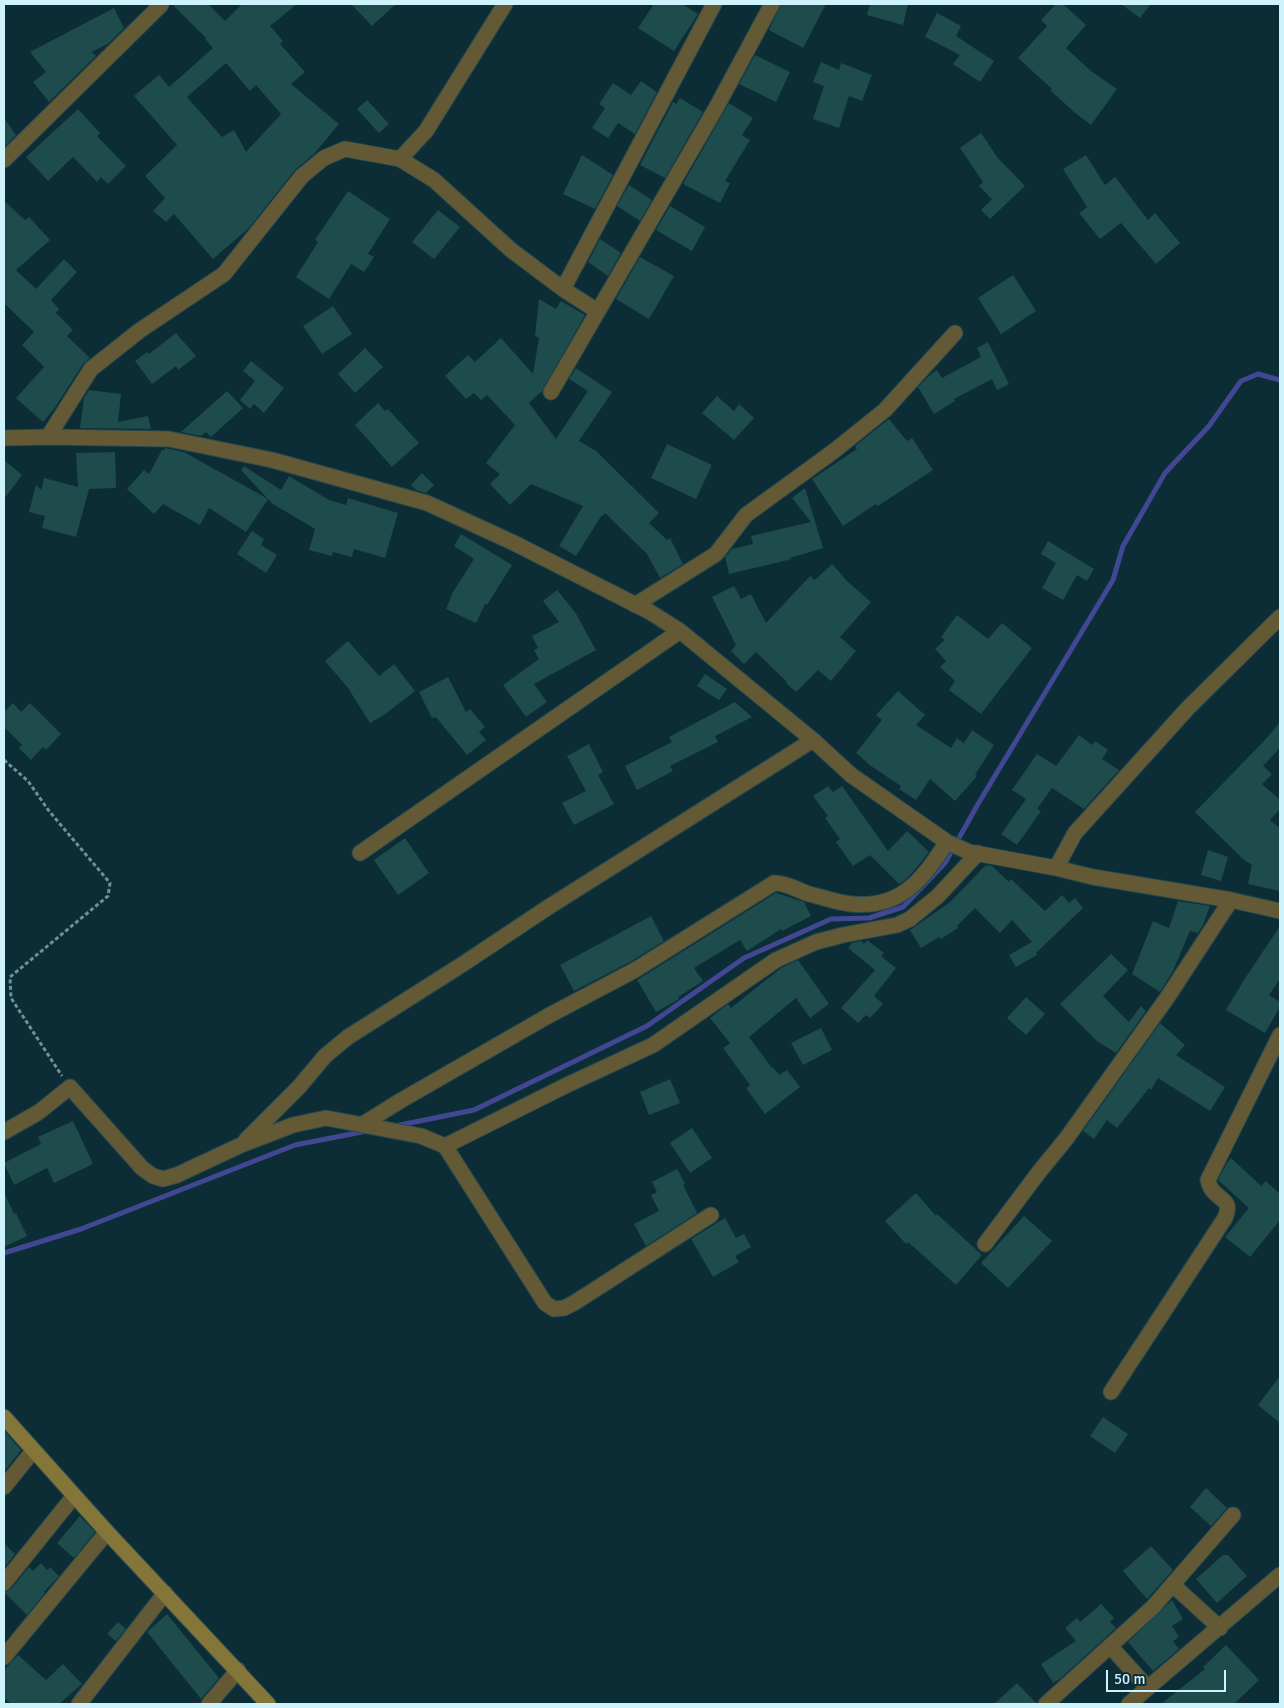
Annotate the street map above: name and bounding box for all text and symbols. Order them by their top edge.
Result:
scale bar [1109,1660,1229,1692]
text: 50 m [1114,1670,1145,1688]

